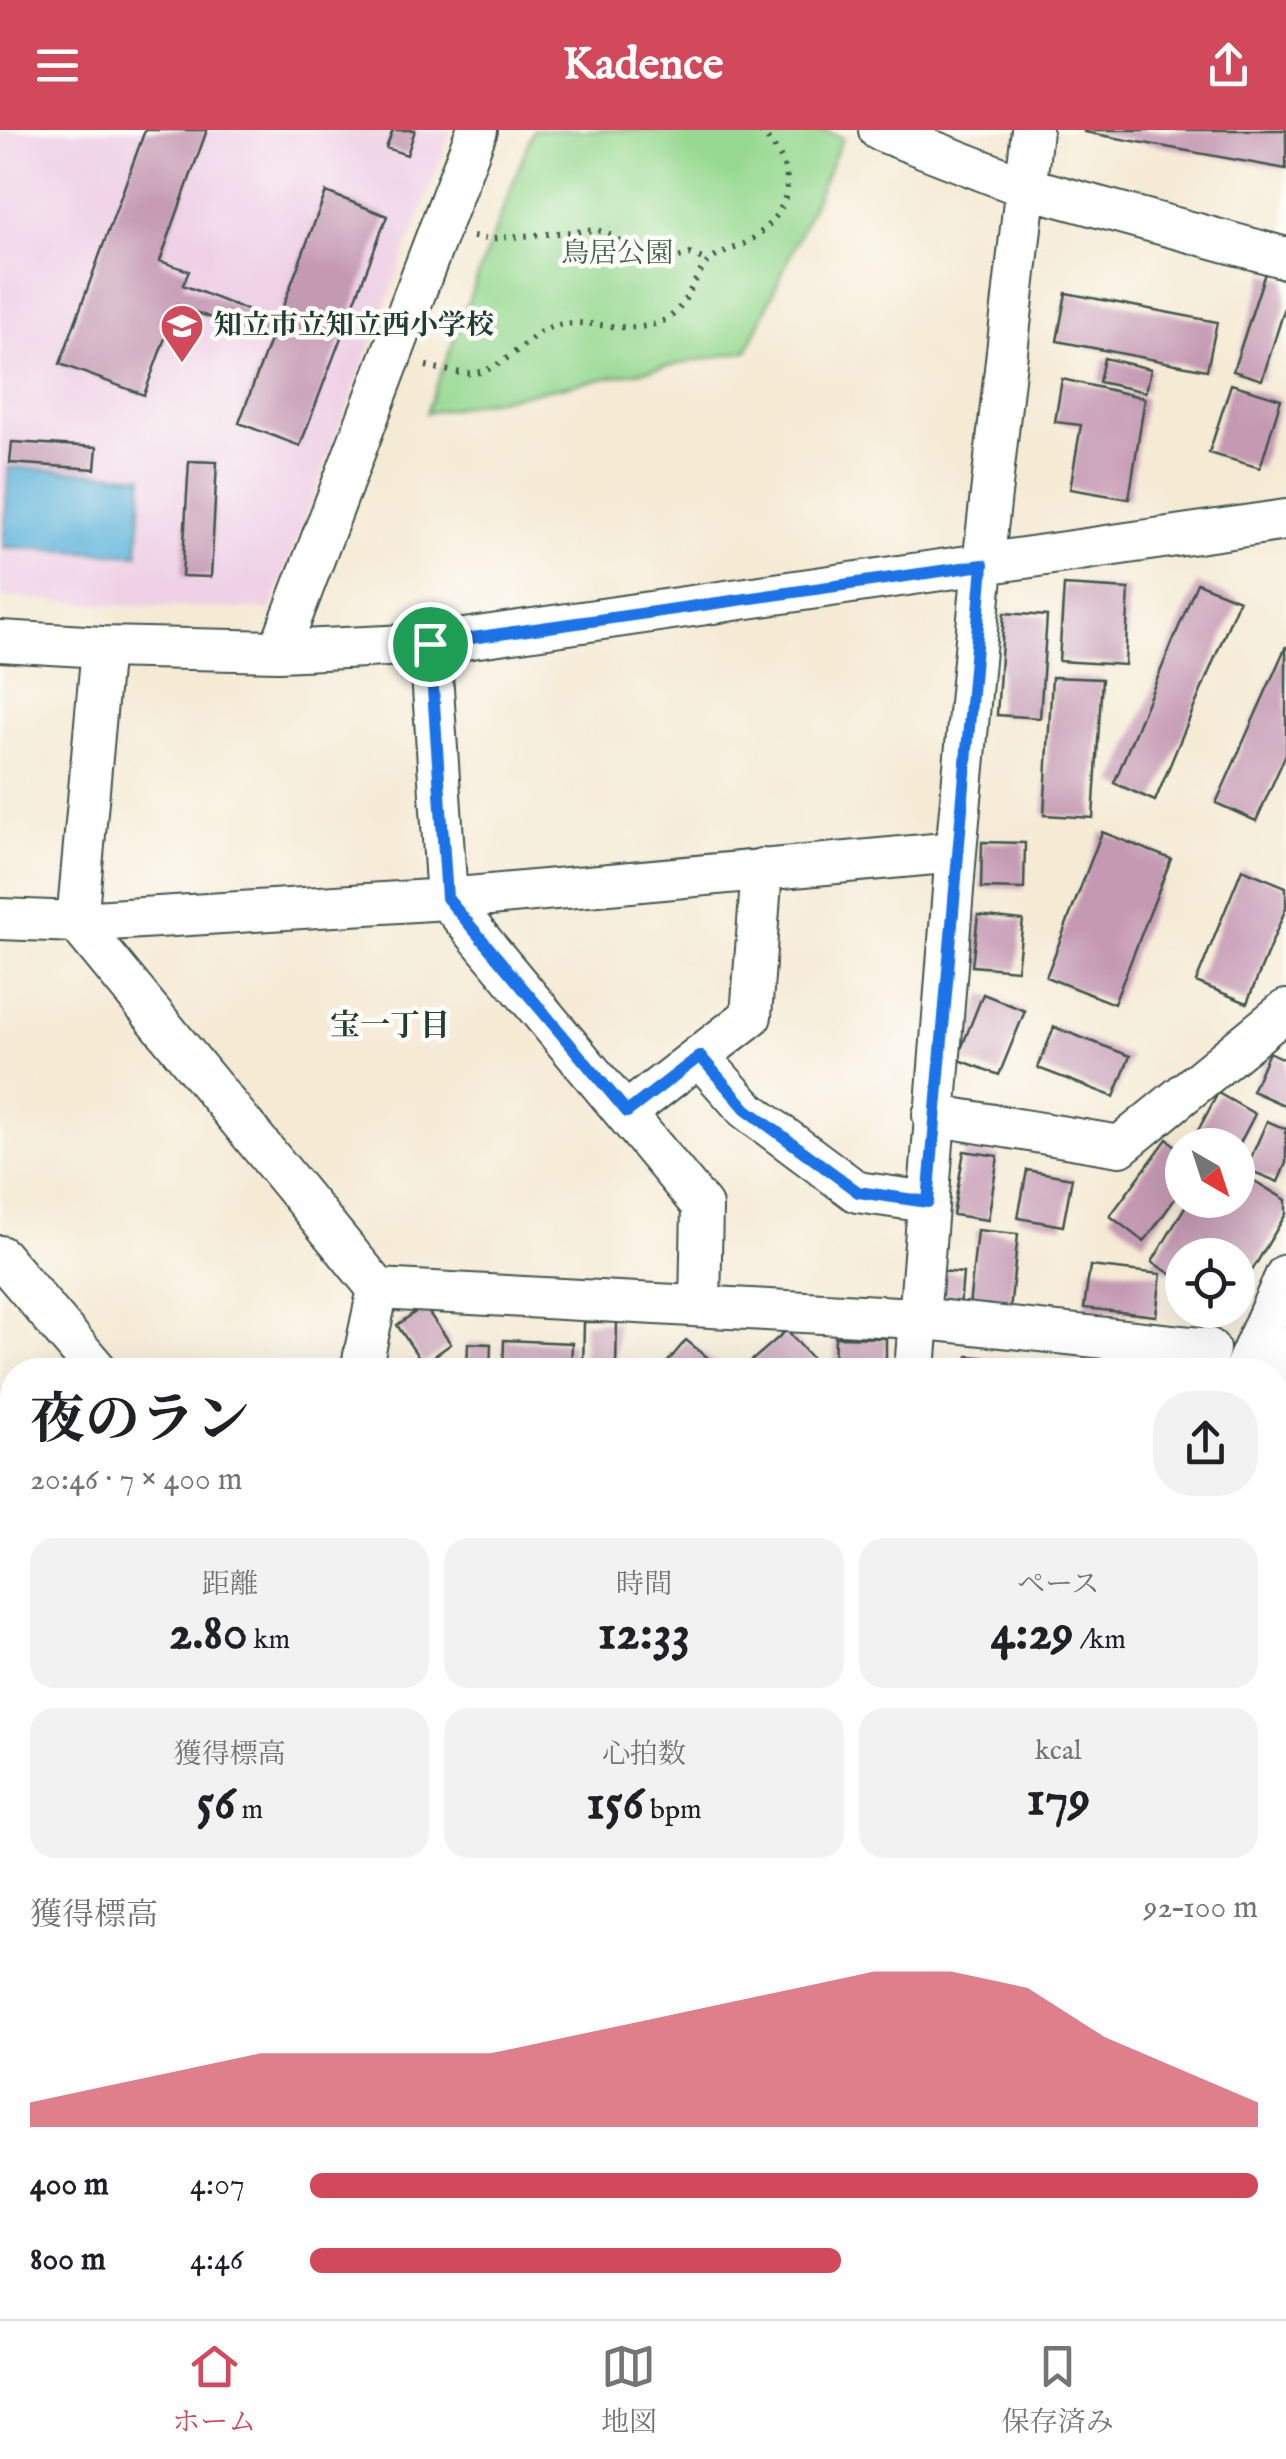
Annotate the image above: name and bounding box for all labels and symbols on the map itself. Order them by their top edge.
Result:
park label: 鳥居公園 [561,237,673,272]
school or university icon: 知立市立知立西小学校 [159,303,205,364]
place label: 知立市立知立西小学校 [214,309,494,344]
pin [388,602,473,687]
district label: 宝一丁目 [330,1008,450,1046]
north arrow [1165,1128,1255,1218]

